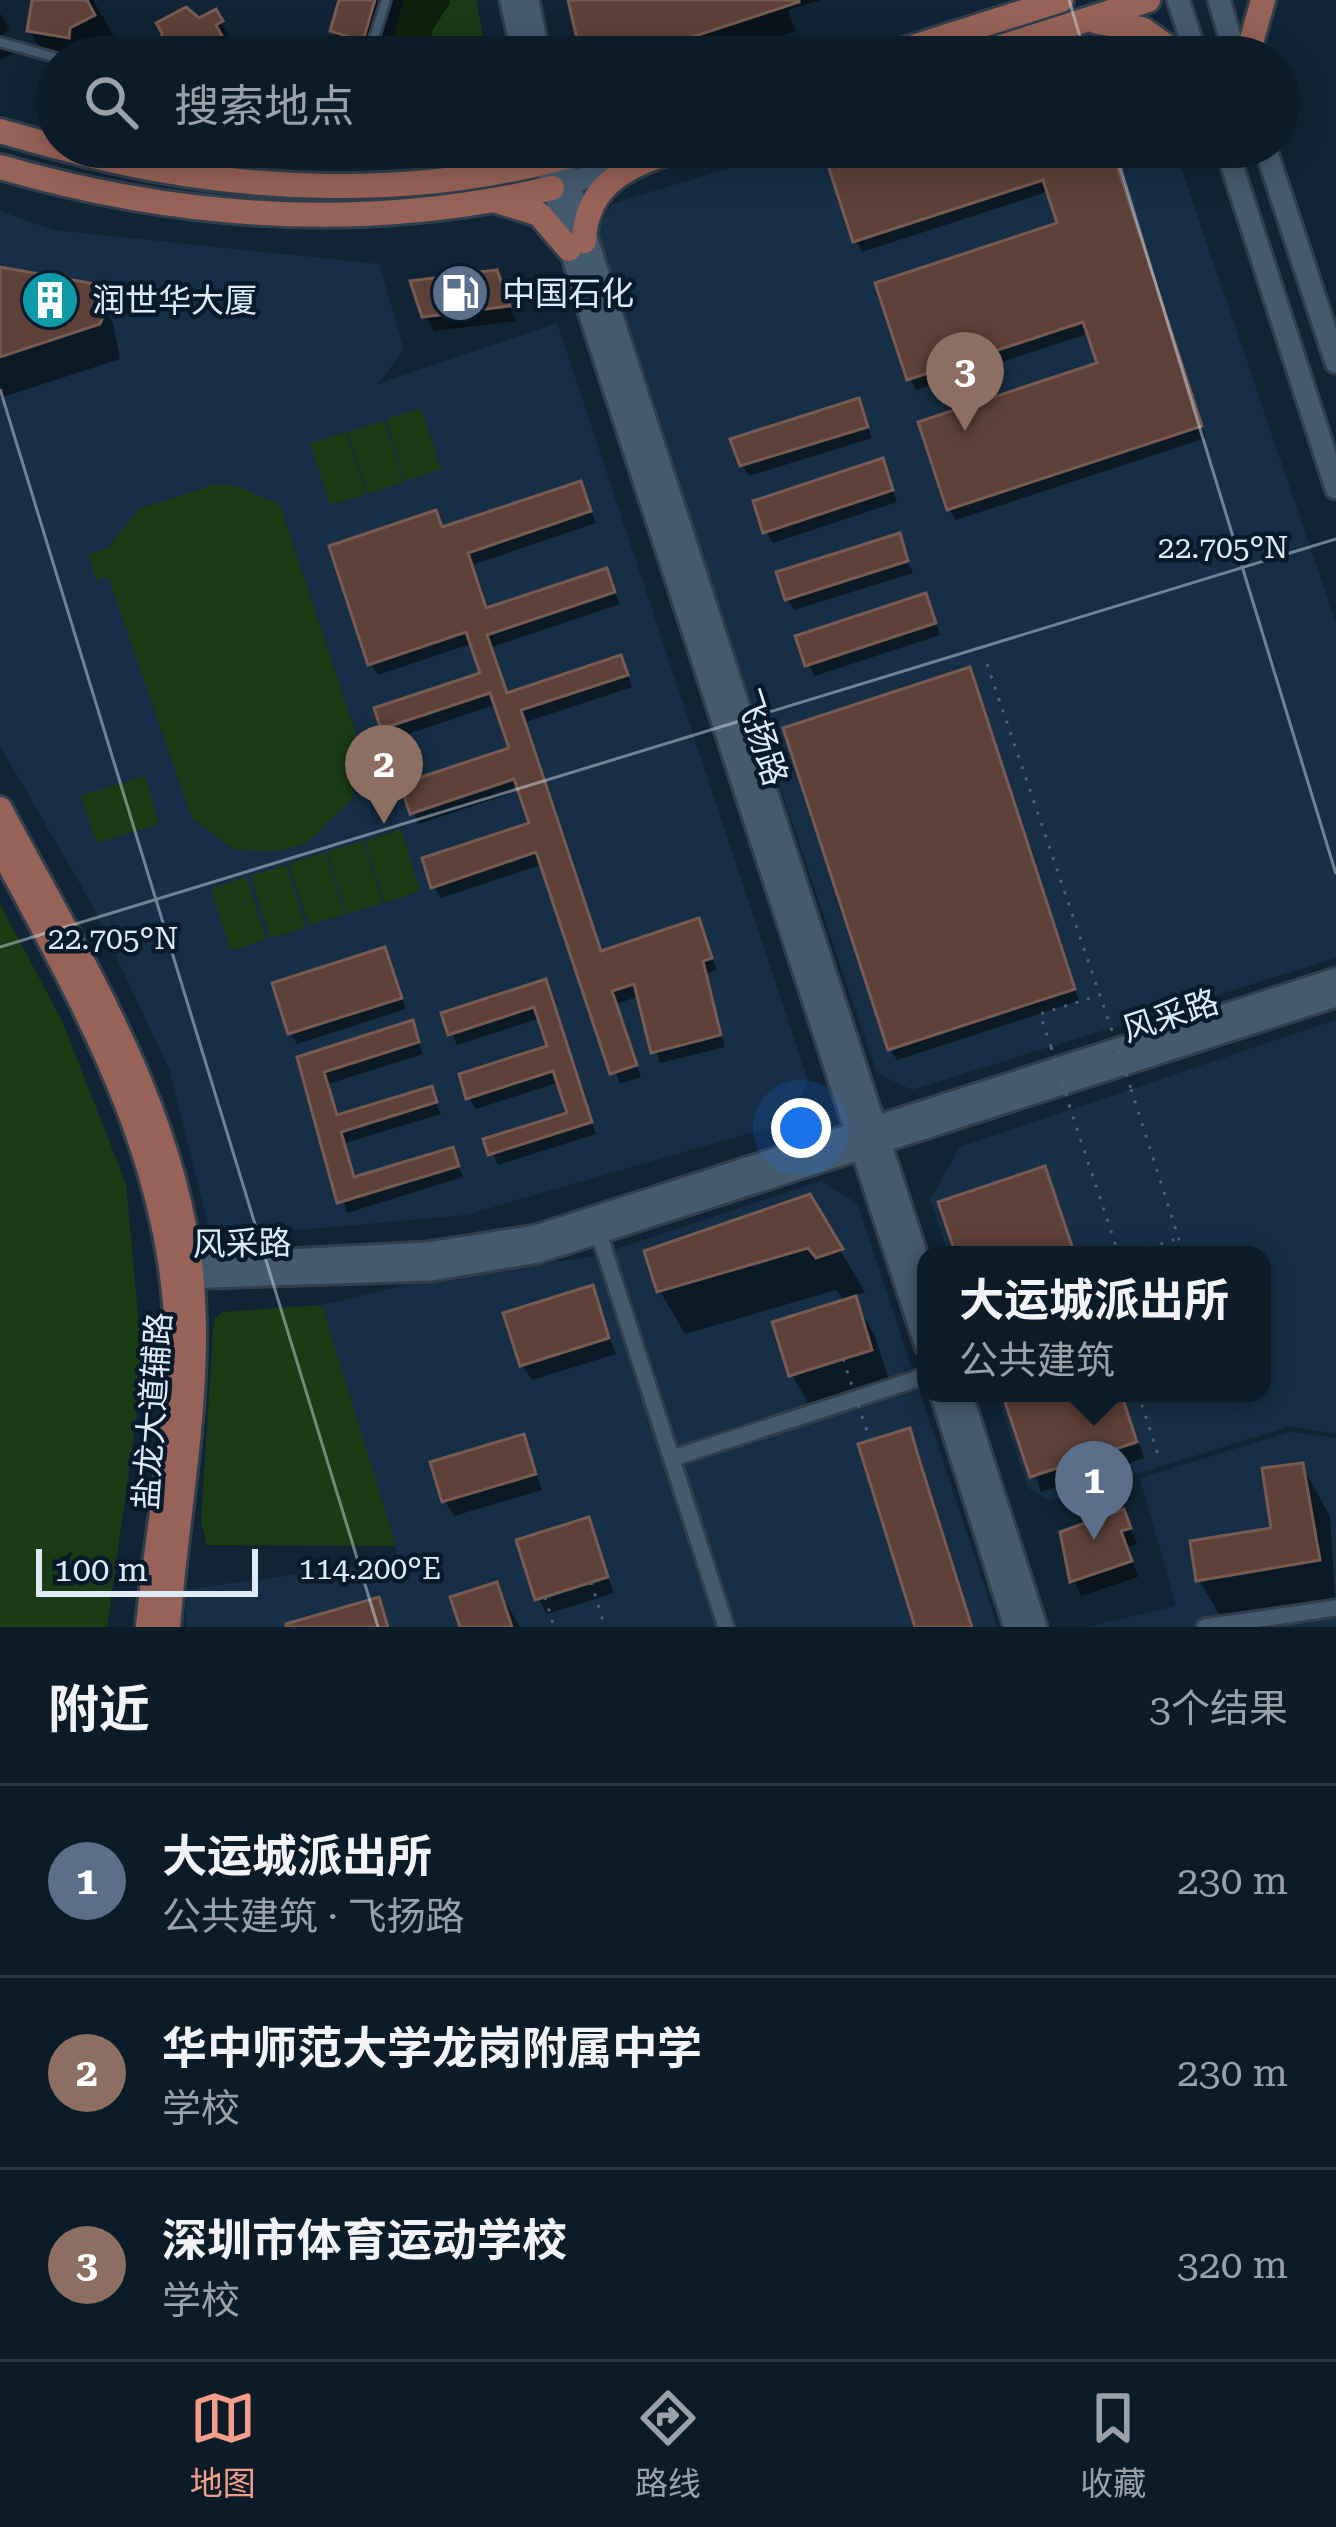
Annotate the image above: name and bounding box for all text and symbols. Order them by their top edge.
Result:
search box [36,36,1300,168]
icon: search [78,69,144,135]
text: 搜索地点 [174,80,354,133]
fuel station icon: 中国石化 [429,262,491,324]
building icon: 润世华大厦 [19,269,81,331]
place label: 中国石化 [502,274,634,313]
place label: 润世华大厦 [92,281,257,320]
pin: 3 [926,332,1004,431]
text: 22.705°N [1158,530,1288,565]
street label: 飞扬路 [728,684,795,790]
pin: 2 [345,725,423,824]
text: 22.705°N [48,921,178,956]
street label: 风采路 [1117,982,1223,1049]
your location [771,1098,831,1158]
street label: 风采路 [192,1223,292,1264]
popup [917,1246,1271,1402]
text: 大运城派出所 [959,1274,1229,1327]
street label: 盐龙大道辅路 [126,1311,179,1511]
text: 公共建筑 [959,1338,1115,1384]
pin: 1 [1055,1441,1133,1540]
scale bar [36,1543,258,1596]
text: 100 m [54,1550,148,1589]
text: 114.200°E [299,1551,441,1586]
text: 附近 [48,1680,150,1739]
text: 3个结果 [1149,1686,1288,1732]
text: 大运城派出所 [162,1830,432,1883]
text: 1 [76,1858,98,1904]
text: 230 m [1177,1858,1288,1904]
text: 公共建筑 · 飞扬路 [162,1894,465,1940]
text: 华中师范大学龙岗附属中学 [162,2022,702,2075]
text: 2 [76,2050,98,2096]
text: 230 m [1177,2050,1288,2096]
text: 学校 [162,2086,240,2132]
text: 深圳市体育运动学校 [162,2214,567,2267]
text: 3 [76,2242,98,2288]
text: 320 m [1177,2242,1288,2288]
text: 学校 [162,2278,240,2324]
tab: 地图 [190,2385,256,2505]
tab: 路线 [635,2385,701,2505]
tab: 收藏 [1080,2385,1146,2505]

